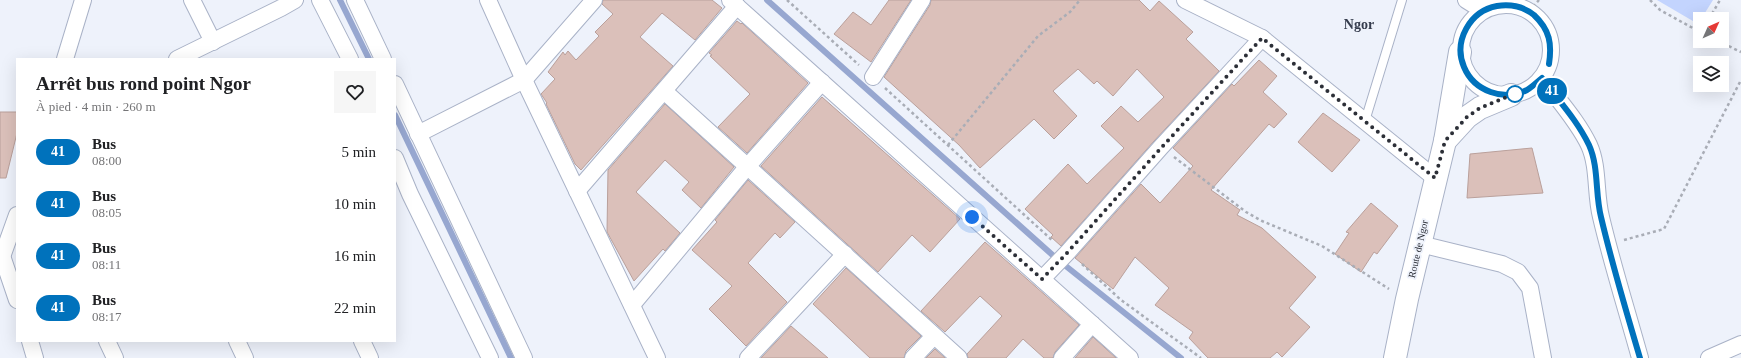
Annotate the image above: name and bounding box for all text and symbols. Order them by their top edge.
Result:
north arrow [1693,12,1729,48]
map controls [1693,12,1729,92]
district label: Ngor [1344,17,1374,32]
button: layers [1693,56,1729,92]
button: heart [334,71,376,113]
text: Arrêt bus rond point Ngor [36,73,251,94]
line badge: 41 [1534,78,1570,104]
text: 41 [1545,83,1559,98]
unlabelled marker [1506,85,1524,103]
text: À pied · 4 min · 260 m [36,99,156,114]
text: Bus [92,136,116,152]
text: 41 [51,144,65,159]
text: 5 min [341,144,376,160]
text: 08:00 [92,153,122,168]
text: Bus [92,188,116,204]
text: 41 [51,196,65,211]
text: 10 min [334,196,376,212]
text: 08:05 [92,205,122,220]
your location [962,207,982,227]
street label: Route de Ngor [1406,218,1430,279]
text: Bus [92,240,116,256]
text: 41 [51,248,65,263]
text: 16 min [334,248,376,264]
text: 08:11 [92,257,121,272]
text: Bus [92,292,116,308]
text: 41 [51,300,65,315]
text: 22 min [334,300,376,316]
text: 08:17 [92,309,122,324]

